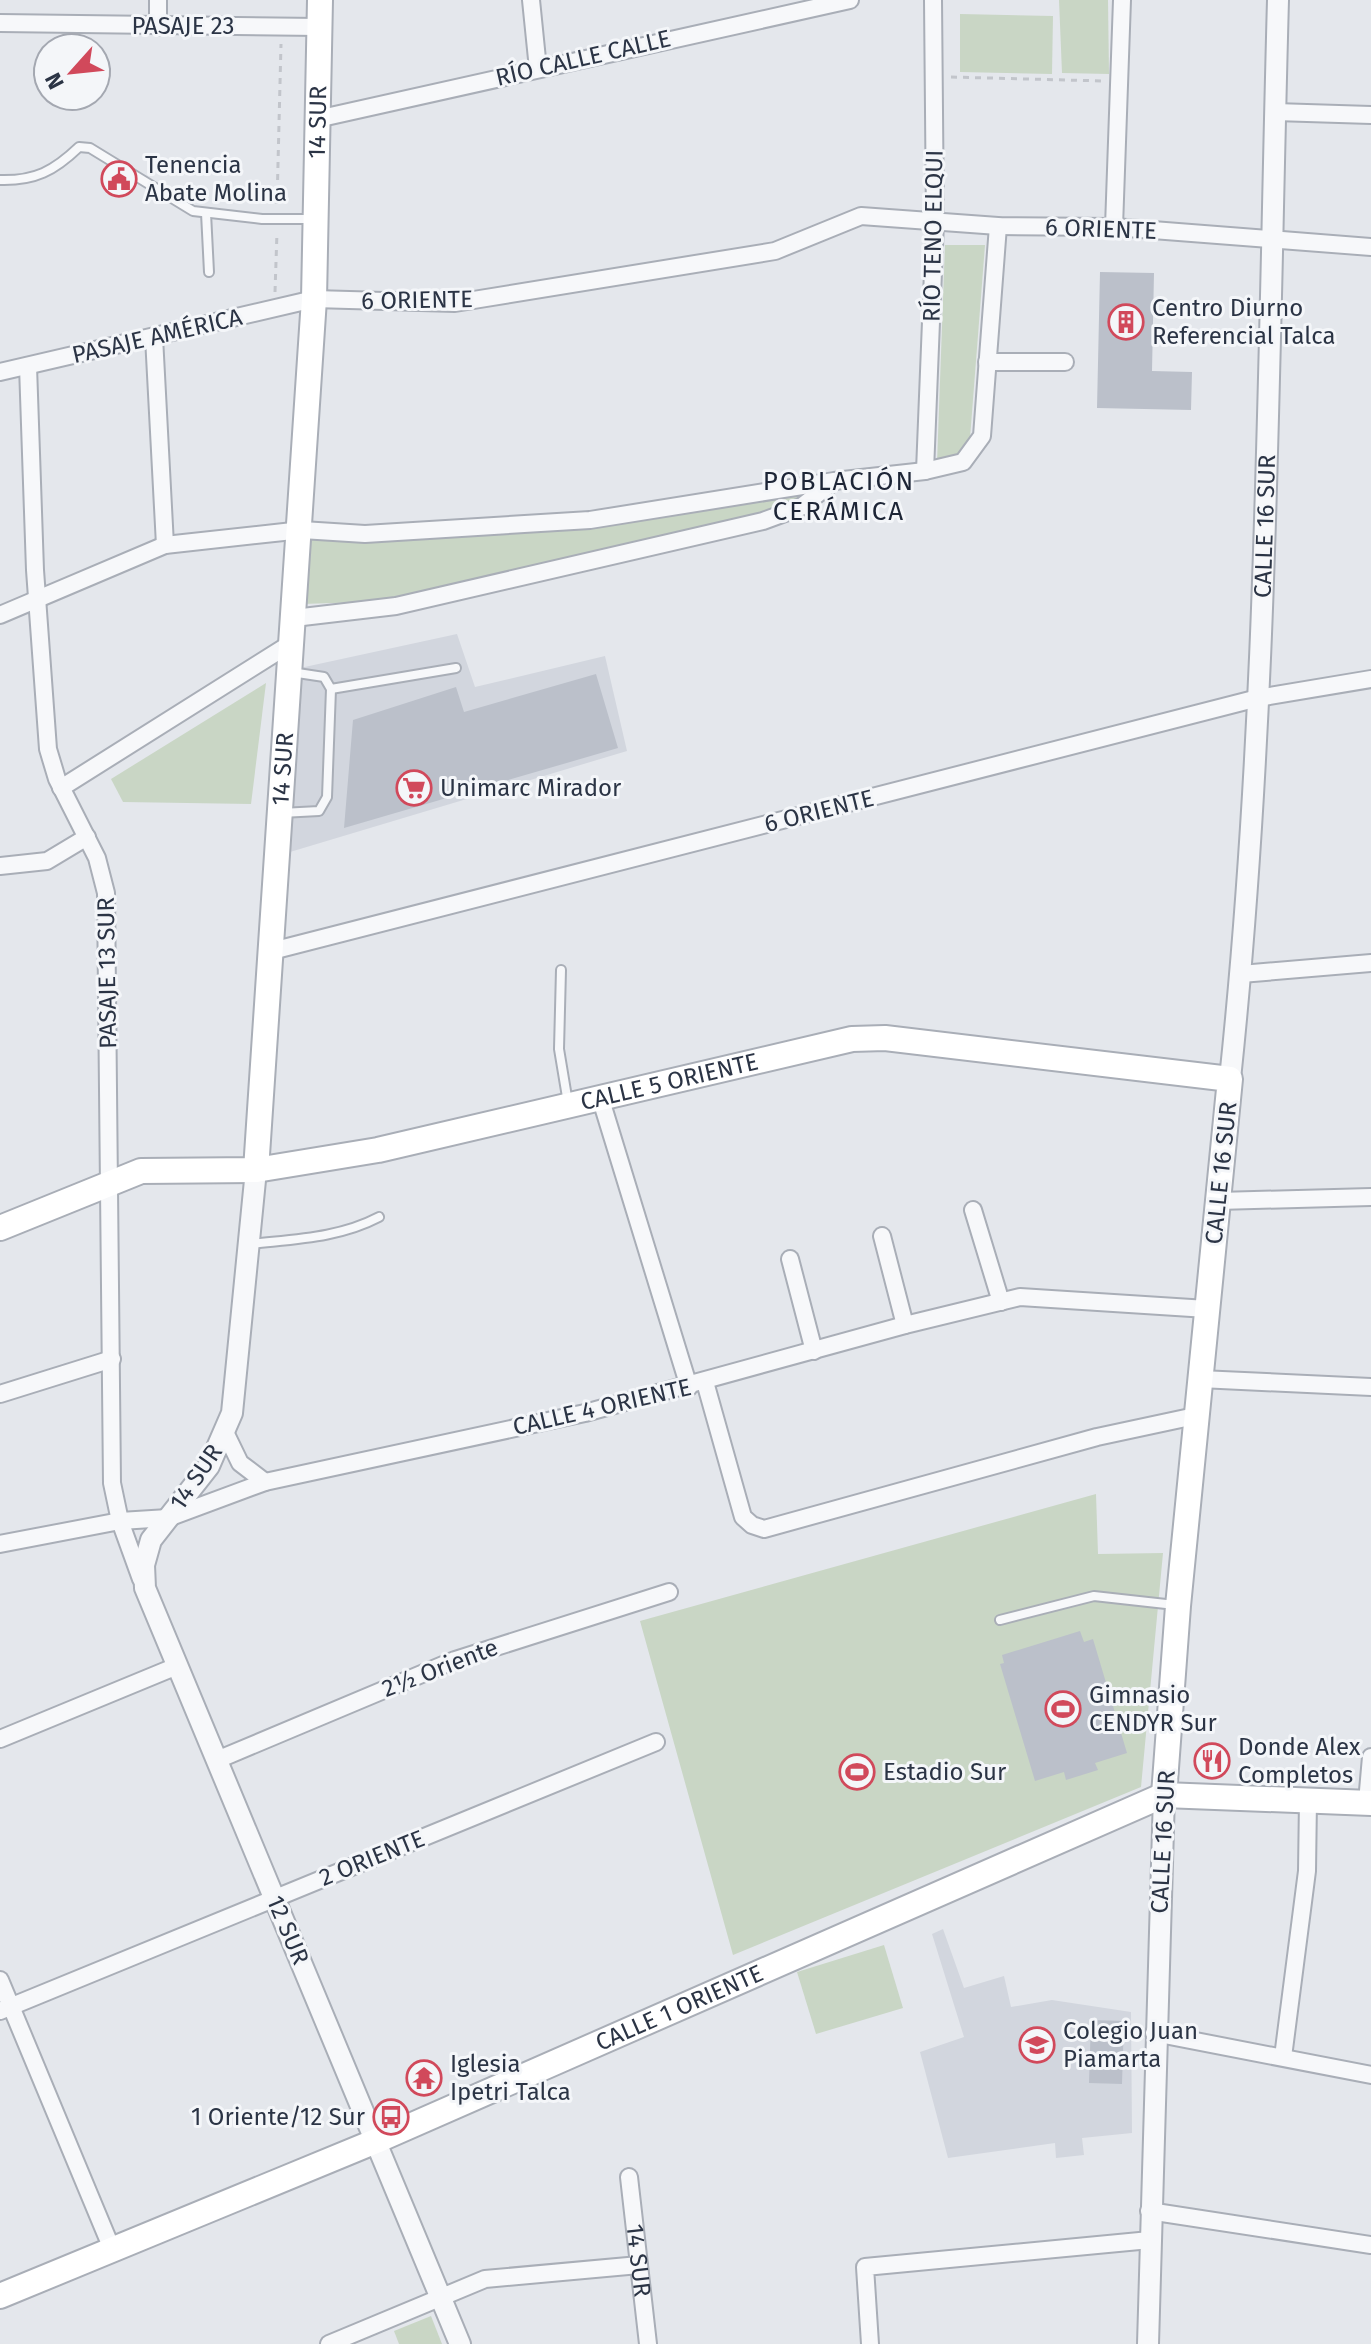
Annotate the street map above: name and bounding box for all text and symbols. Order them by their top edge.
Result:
street label: PASAJE 23 [131,12,235,40]
street label: RÍO CALLE CALLE [493,23,673,92]
north arrow [32,32,112,112]
text: N [39,68,70,93]
street label: 14 SUR [303,85,332,159]
street label: RÍO TENO ELQUI [916,150,949,322]
place label: Tenencia Abate Molina [145,151,287,207]
public building icon: Tenencia Abate Molina [100,160,138,198]
street label: 6 ORIENTE [1045,213,1157,245]
street label: 6 ORIENTE [361,285,473,315]
place label: Centro Diurno Referencial Talca [1152,294,1335,350]
street label: PASAJE AMÉRICA [69,302,245,369]
building icon: Centro Diurno Referencial Talca [1107,303,1145,341]
street label: CALLE 16 SUR [1248,454,1281,598]
district label: POBLACIÓN CERÁMICA [763,466,915,527]
street label: 14 SUR [266,731,299,806]
supermarket icon: Unimarc Mirador [395,769,433,807]
place label: Unimarc Mirador [440,774,622,802]
street label: 6 ORIENTE [761,784,877,838]
street label: PASAJE 13 SUR [92,897,122,1049]
street label: CALLE 5 ORIENTE [578,1047,761,1116]
street label: CALLE 16 SUR [1200,1100,1242,1246]
street label: CALLE 4 ORIENTE [510,1373,694,1441]
street label: 14 SUR [164,1439,228,1515]
street label: 2½ Oriente [378,1633,502,1703]
place label: Gimnasio CENDYR Sur [1089,1681,1218,1737]
sports icon: Gimnasio CENDYR Sur [1044,1690,1082,1728]
place label: Donde Alex Completos [1238,1733,1361,1789]
restaurant icon: Donde Alex Completos [1193,1742,1231,1780]
sports icon: Estadio Sur [838,1753,876,1791]
place label: Estadio Sur [883,1758,1007,1786]
street label: CALLE 16 SUR [1145,1770,1181,1914]
street label: 2 ORIENTE [315,1824,429,1892]
street label: 12 SUR [261,1891,315,1969]
street label: CALLE 1 ORIENTE [591,1959,767,2057]
place label: Colegio Juan Piamarta [1063,2017,1198,2073]
school or university icon: Colegio Juan Piamarta [1018,2026,1056,2064]
place label: Iglesia Ipetri Talca [450,2050,571,2106]
temple icon: Iglesia Ipetri Talca [405,2059,443,2097]
bus stop icon: 1 Oriente/12 Sur [372,2098,410,2136]
place label: 1 Oriente/12 Sur [191,2103,366,2131]
street label: 14 SUR [620,2223,657,2298]

